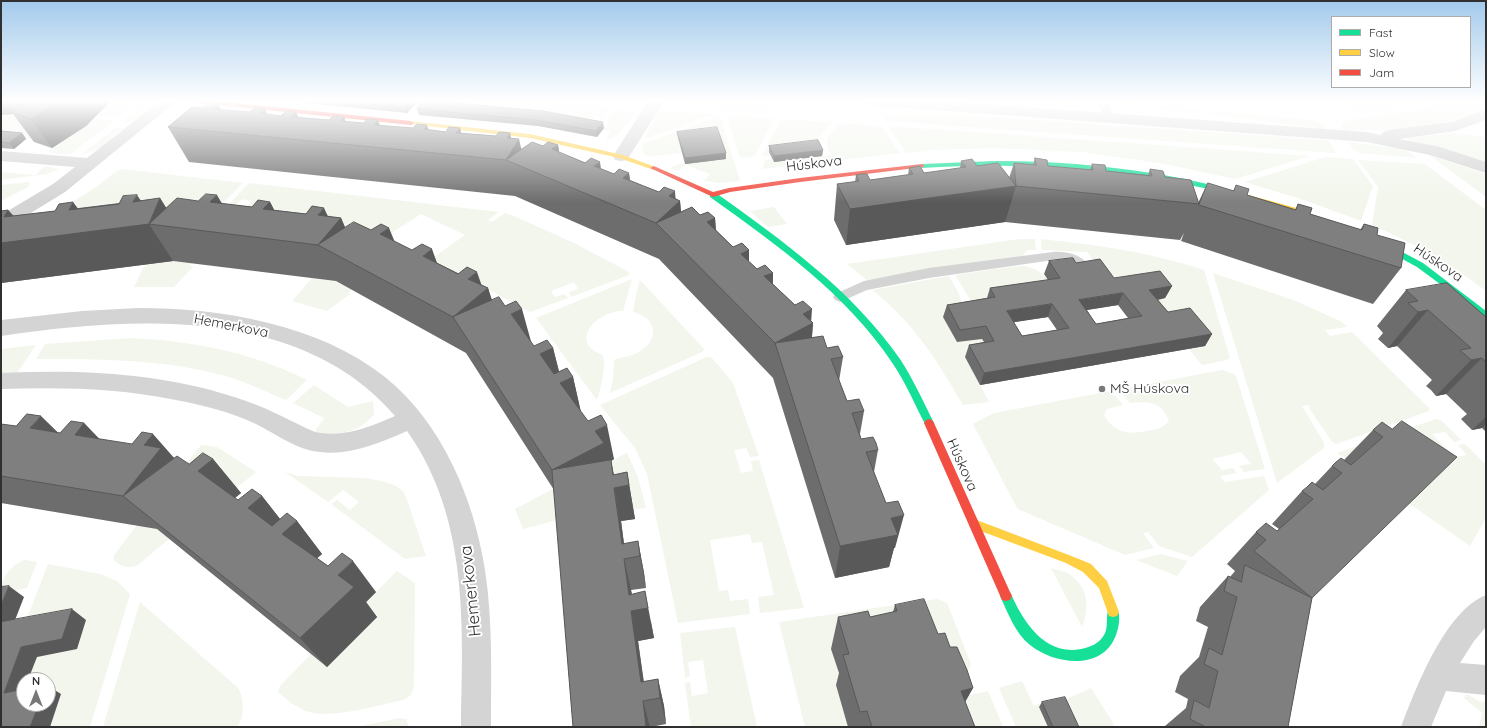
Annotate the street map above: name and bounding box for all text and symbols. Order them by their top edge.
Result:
legend [1331,16,1471,88]
text: Fast [1369,25,1393,40]
text: Slow [1369,45,1395,60]
text: Jam [1369,65,1394,80]
street label: Húskova [785,152,843,176]
street label: Húskova [1410,240,1466,286]
street label: Hemerkova [192,311,270,341]
place label: MŠ Húskova [1110,381,1189,397]
marker: MŠ Húskova [1097,384,1107,394]
street label: Húskova [943,436,981,494]
street label: Hemerkova [456,544,486,638]
north arrow [16,672,56,712]
text: N [32,674,40,688]

